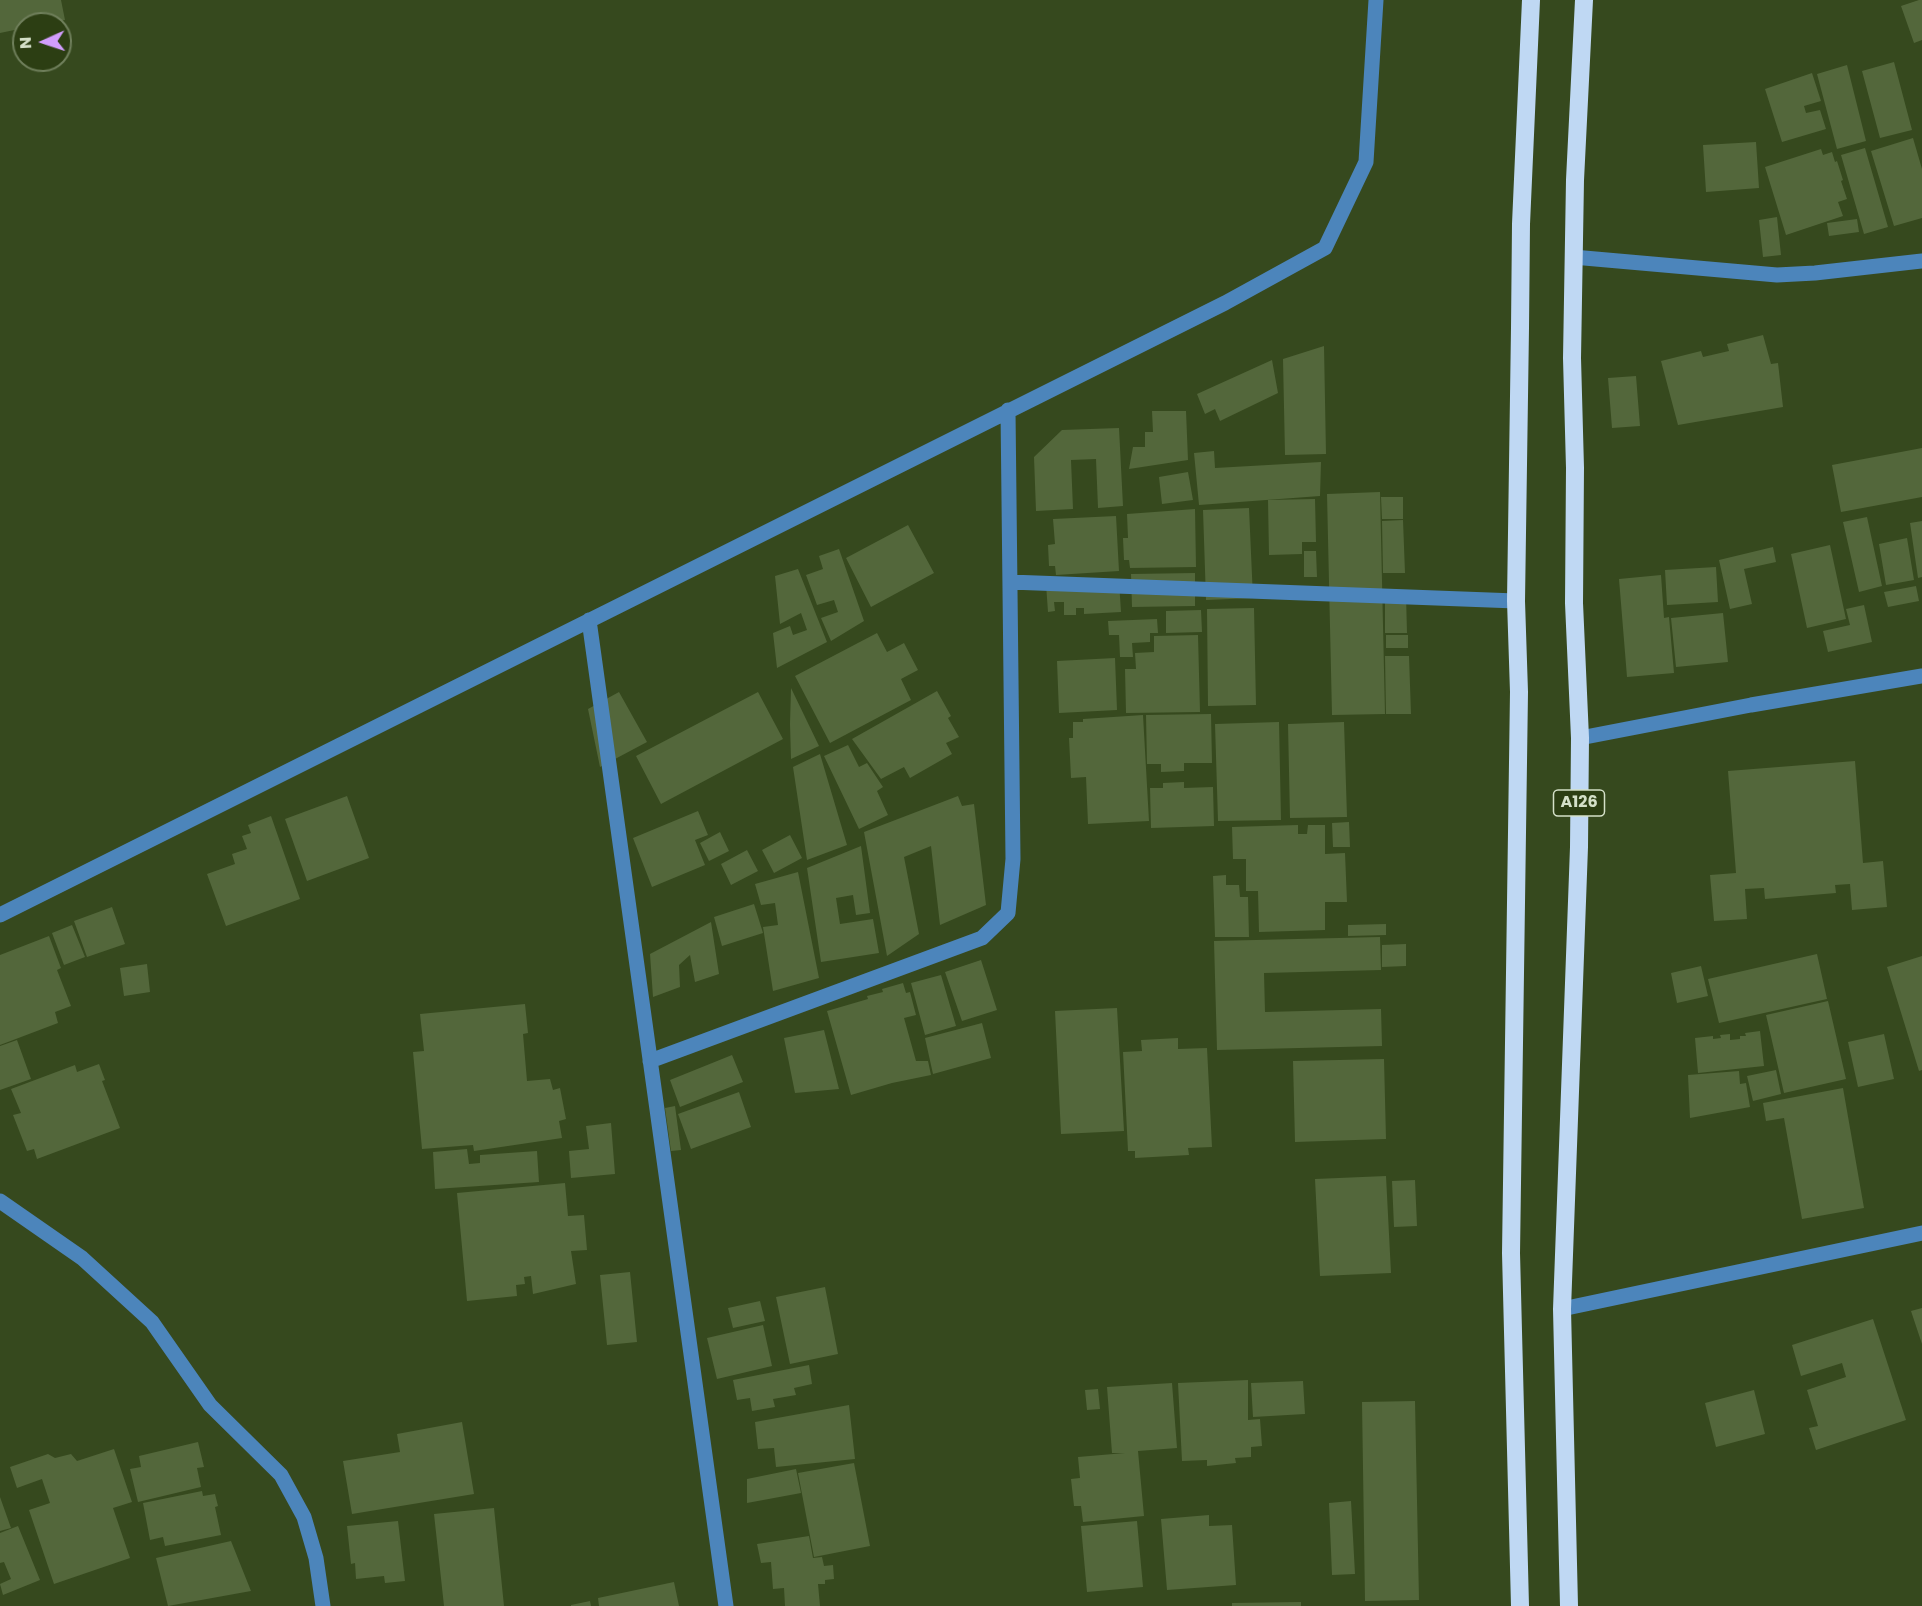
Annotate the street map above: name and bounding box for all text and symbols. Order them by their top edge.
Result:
north arrow [12,12,72,72]
text: N [14,36,37,49]
road number: A126 [1554,790,1604,816]

